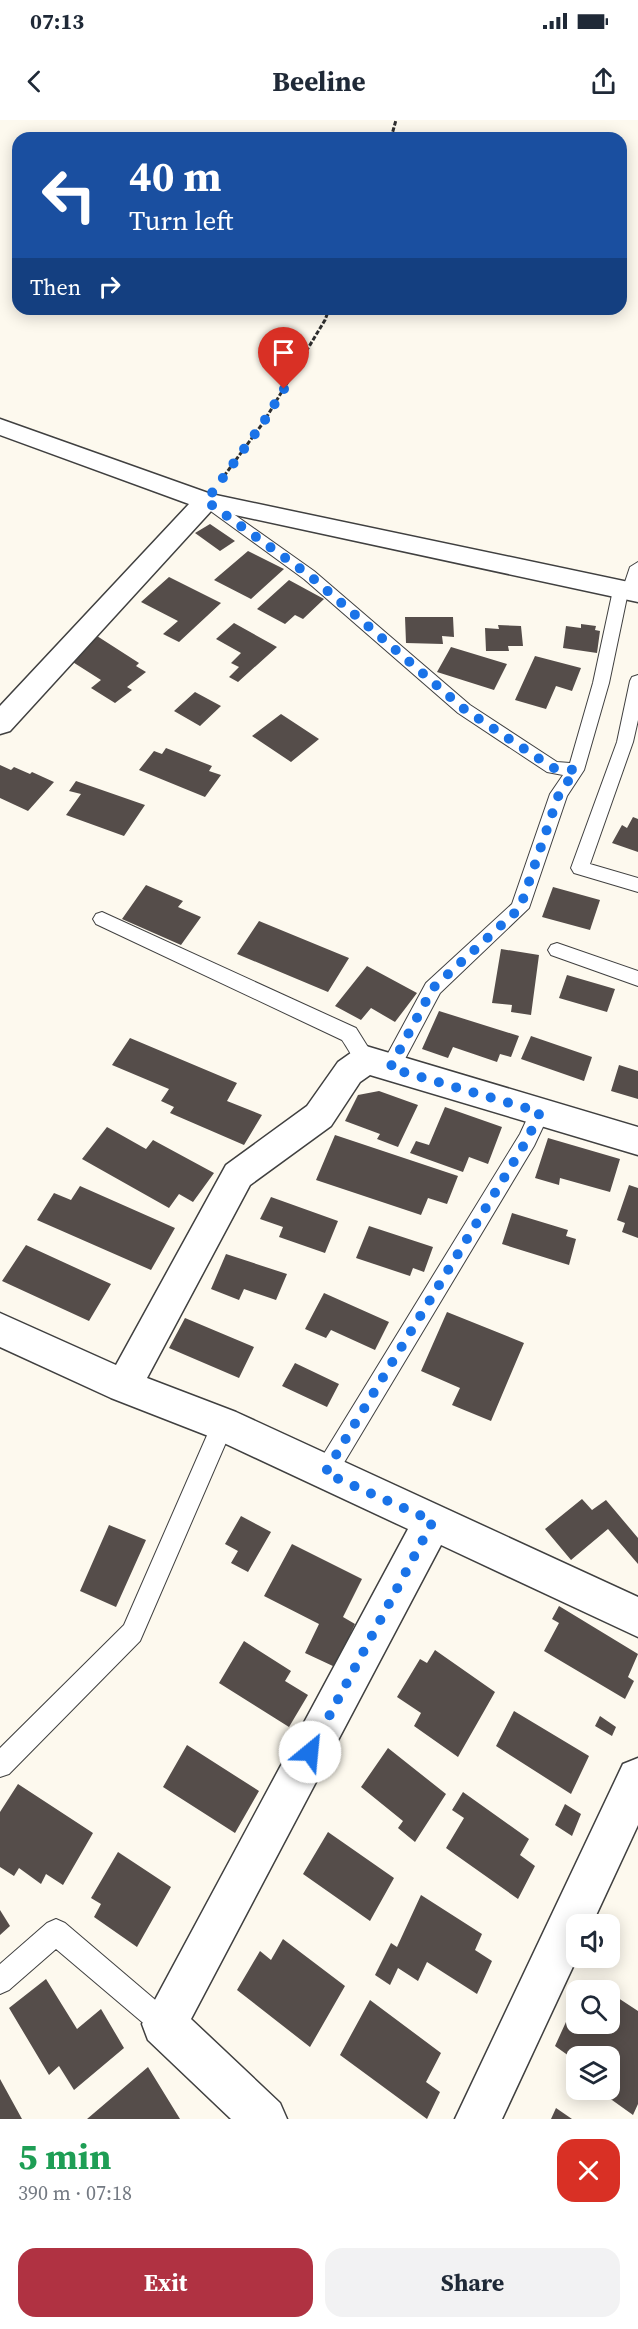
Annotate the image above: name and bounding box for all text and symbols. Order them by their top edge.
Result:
text: 07:13 [30,6,84,36]
text: Beeline [272,63,366,100]
icon: back [18,65,51,98]
icon: share [587,65,620,98]
text: 40 m [129,147,222,205]
icon: left [30,156,108,234]
text: Turn left [129,202,233,239]
icon: right [93,270,126,303]
text: Then [30,272,81,302]
pin [258,327,309,389]
icon: arrive [267,336,300,369]
position arrow [278,1720,342,1784]
map controls [566,1914,620,2100]
button: sound [566,1914,620,1968]
button: search [566,1980,620,2034]
button: layers [566,2046,620,2100]
text: 5 min [18,2132,111,2181]
button: close [557,2139,620,2202]
text: 390 m · 07:18 [18,2179,132,2207]
button: Exit [18,2248,313,2317]
button: Share [325,2248,620,2317]

